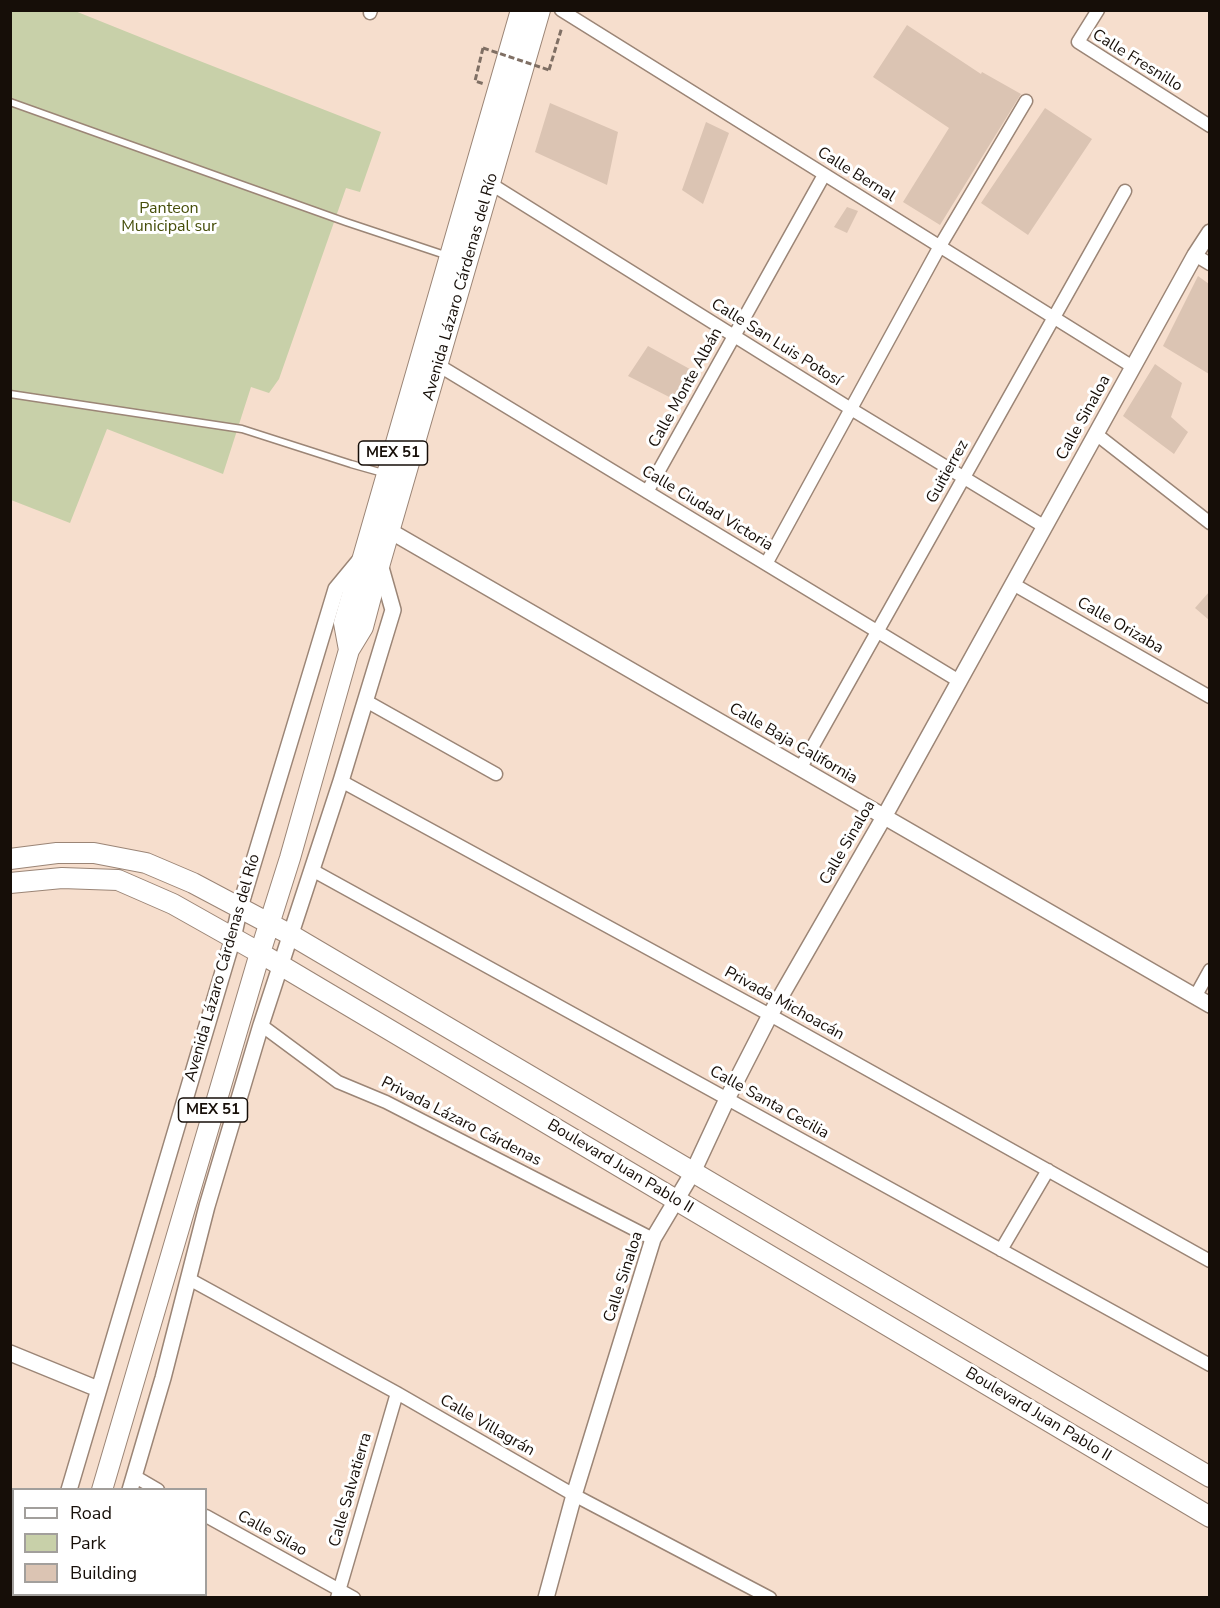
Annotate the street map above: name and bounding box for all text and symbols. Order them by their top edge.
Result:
street label: Calle Fresnillo [1088,26,1186,96]
street label: Calle Bernal [813,143,899,207]
street label: Avenida Lázaro Cárdenas del Río [419,171,503,403]
park label: Panteon Municipal sur [121,199,217,237]
street label: Calle San Luis Potosí [707,295,845,391]
street label: Calle Monte Albán [645,325,727,451]
street label: Calle Sinaloa [1053,372,1115,464]
street label: Guitierrez [923,437,973,507]
road number: MEX 51 [358,441,428,465]
street label: Calle Ciudad Victoria [638,462,776,556]
street label: Calle Orizaba [1073,594,1167,658]
street label: Calle Baja California [725,699,861,789]
street label: Calle Sinaloa [816,797,880,889]
street label: Avenida Lázaro Cárdenas del Río [181,852,265,1084]
street label: Privada Michoacán [721,963,847,1045]
street label: Calle Santa Cecilia [706,1062,832,1144]
street label: Privada Lázaro Cárdenas [378,1073,544,1171]
road number: MEX 51 [178,1098,248,1122]
street label: Boulevard Juan Pablo II [544,1116,696,1218]
street label: Calle Sinaloa [600,1229,648,1325]
street label: Boulevard Juan Pablo II [962,1364,1114,1466]
street label: Calle Villagrán [436,1391,538,1461]
street label: Calle Salvatierra [325,1431,377,1549]
legend [12,1488,207,1596]
text: Road [70,1501,112,1525]
street label: Calle Silao [234,1507,310,1561]
text: Park [70,1531,106,1555]
text: Building [70,1561,137,1585]

